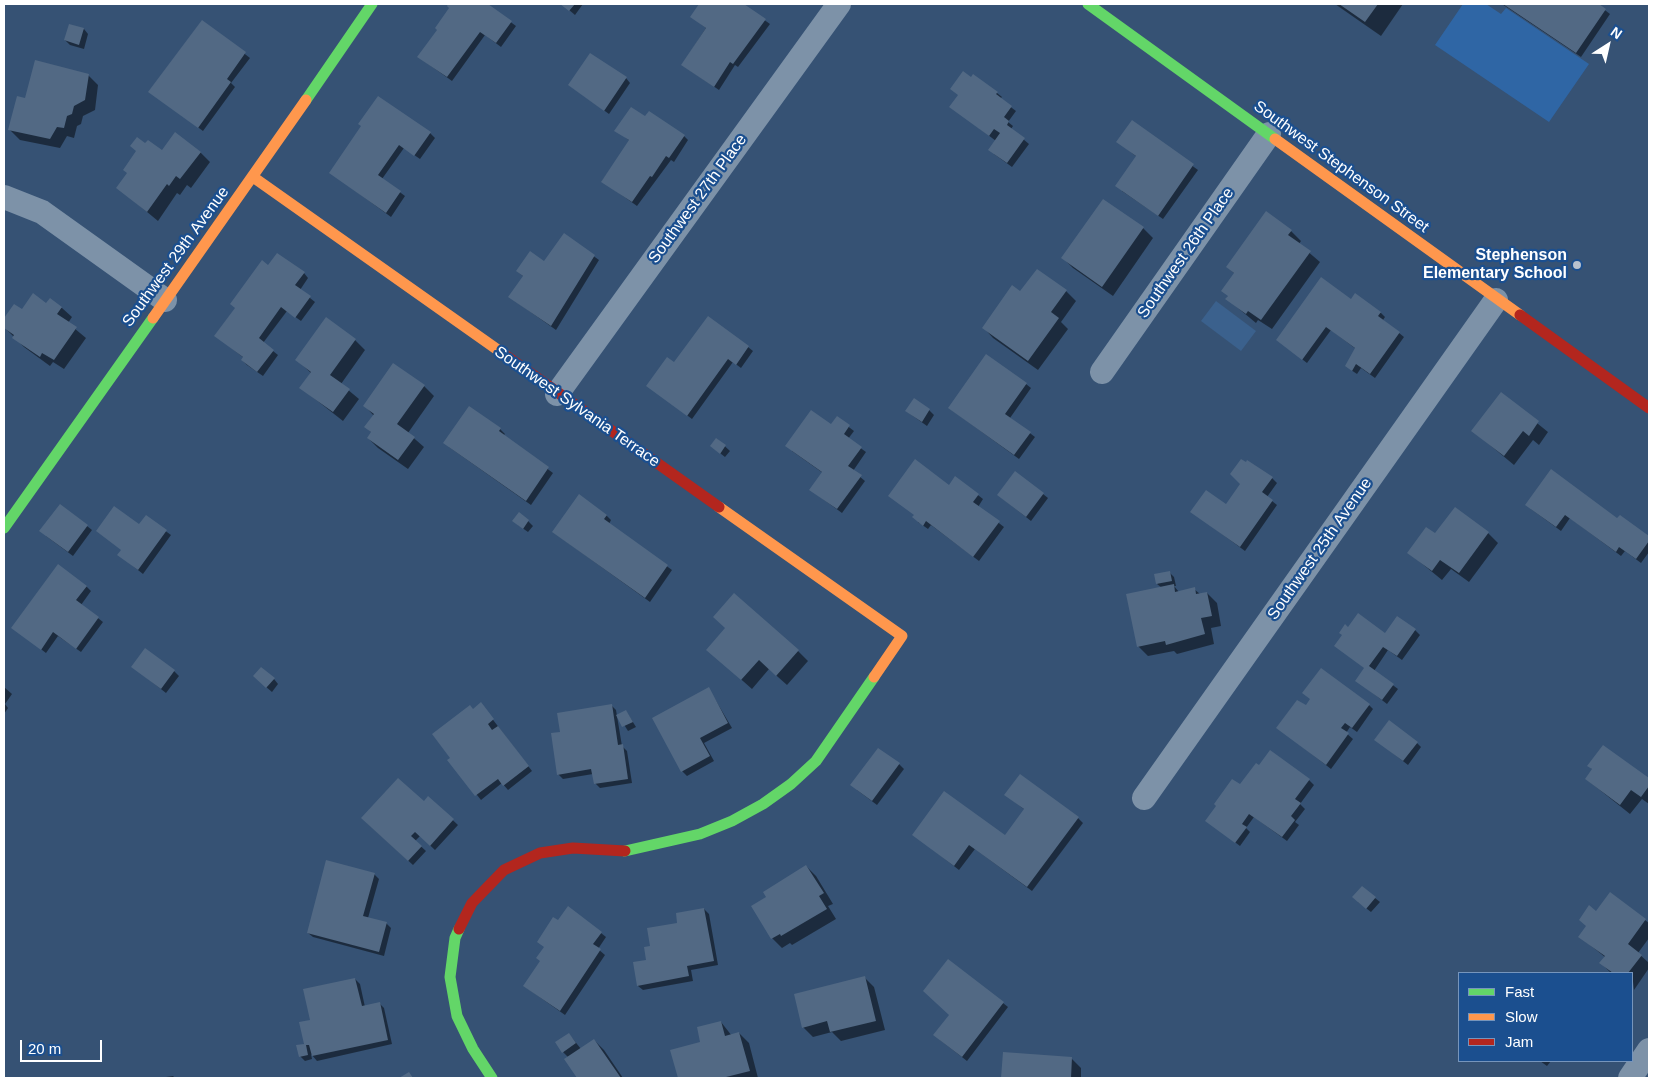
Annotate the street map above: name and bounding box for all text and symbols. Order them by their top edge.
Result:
north arrow [1583,20,1633,70]
text: N [1608,23,1625,42]
street label: Southwest Stephenson Street [1250,97,1432,237]
street label: Southwest 27th Place [645,131,751,267]
street label: Southwest 29th Avenue [119,183,233,331]
street label: Southwest 26th Place [1134,184,1238,322]
place label: Stephenson Elementary School [1423,246,1567,284]
marker: Stephenson Elementary School [1571,259,1583,271]
street label: Southwest Sylvania Terrace [491,343,663,471]
street label: Southwest 25th Avenue [1264,474,1376,624]
legend [1458,972,1633,1062]
text: Fast [1505,983,1534,1000]
text: Slow [1505,1008,1538,1025]
scale bar [22,1030,105,1062]
text: Jam [1505,1033,1533,1050]
text: 20 m [28,1040,61,1057]

